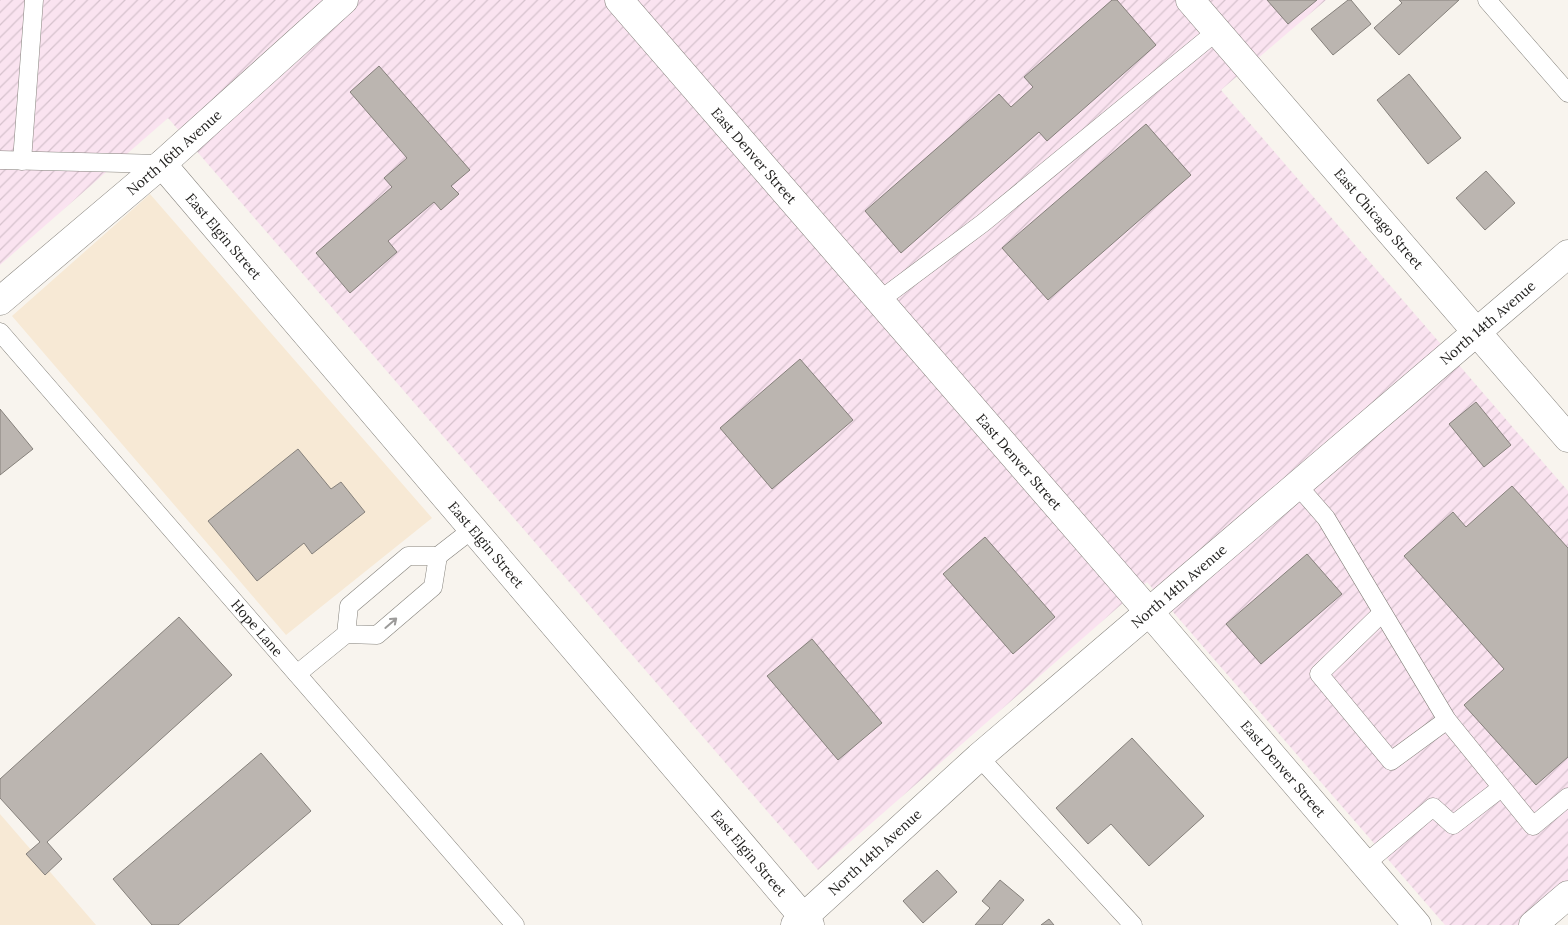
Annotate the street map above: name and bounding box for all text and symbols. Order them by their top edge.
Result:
street label: East Denver Street [707,104,801,208]
street label: North 16th Avenue [123,105,226,199]
street label: East Chicago Street [1330,165,1428,273]
street label: East Elgin Street [182,189,266,284]
street label: North 14th Avenue [1436,277,1539,369]
street label: East Denver Street [972,410,1066,514]
street label: East Elgin Street [444,498,528,592]
street label: North 14th Avenue [1127,540,1231,632]
street label: Hope Lane [227,596,287,661]
one-way arrow [384,617,397,629]
street label: East Denver Street [1237,717,1330,821]
street label: North 14th Avenue [824,805,925,899]
street label: East Elgin Street [707,806,791,900]

